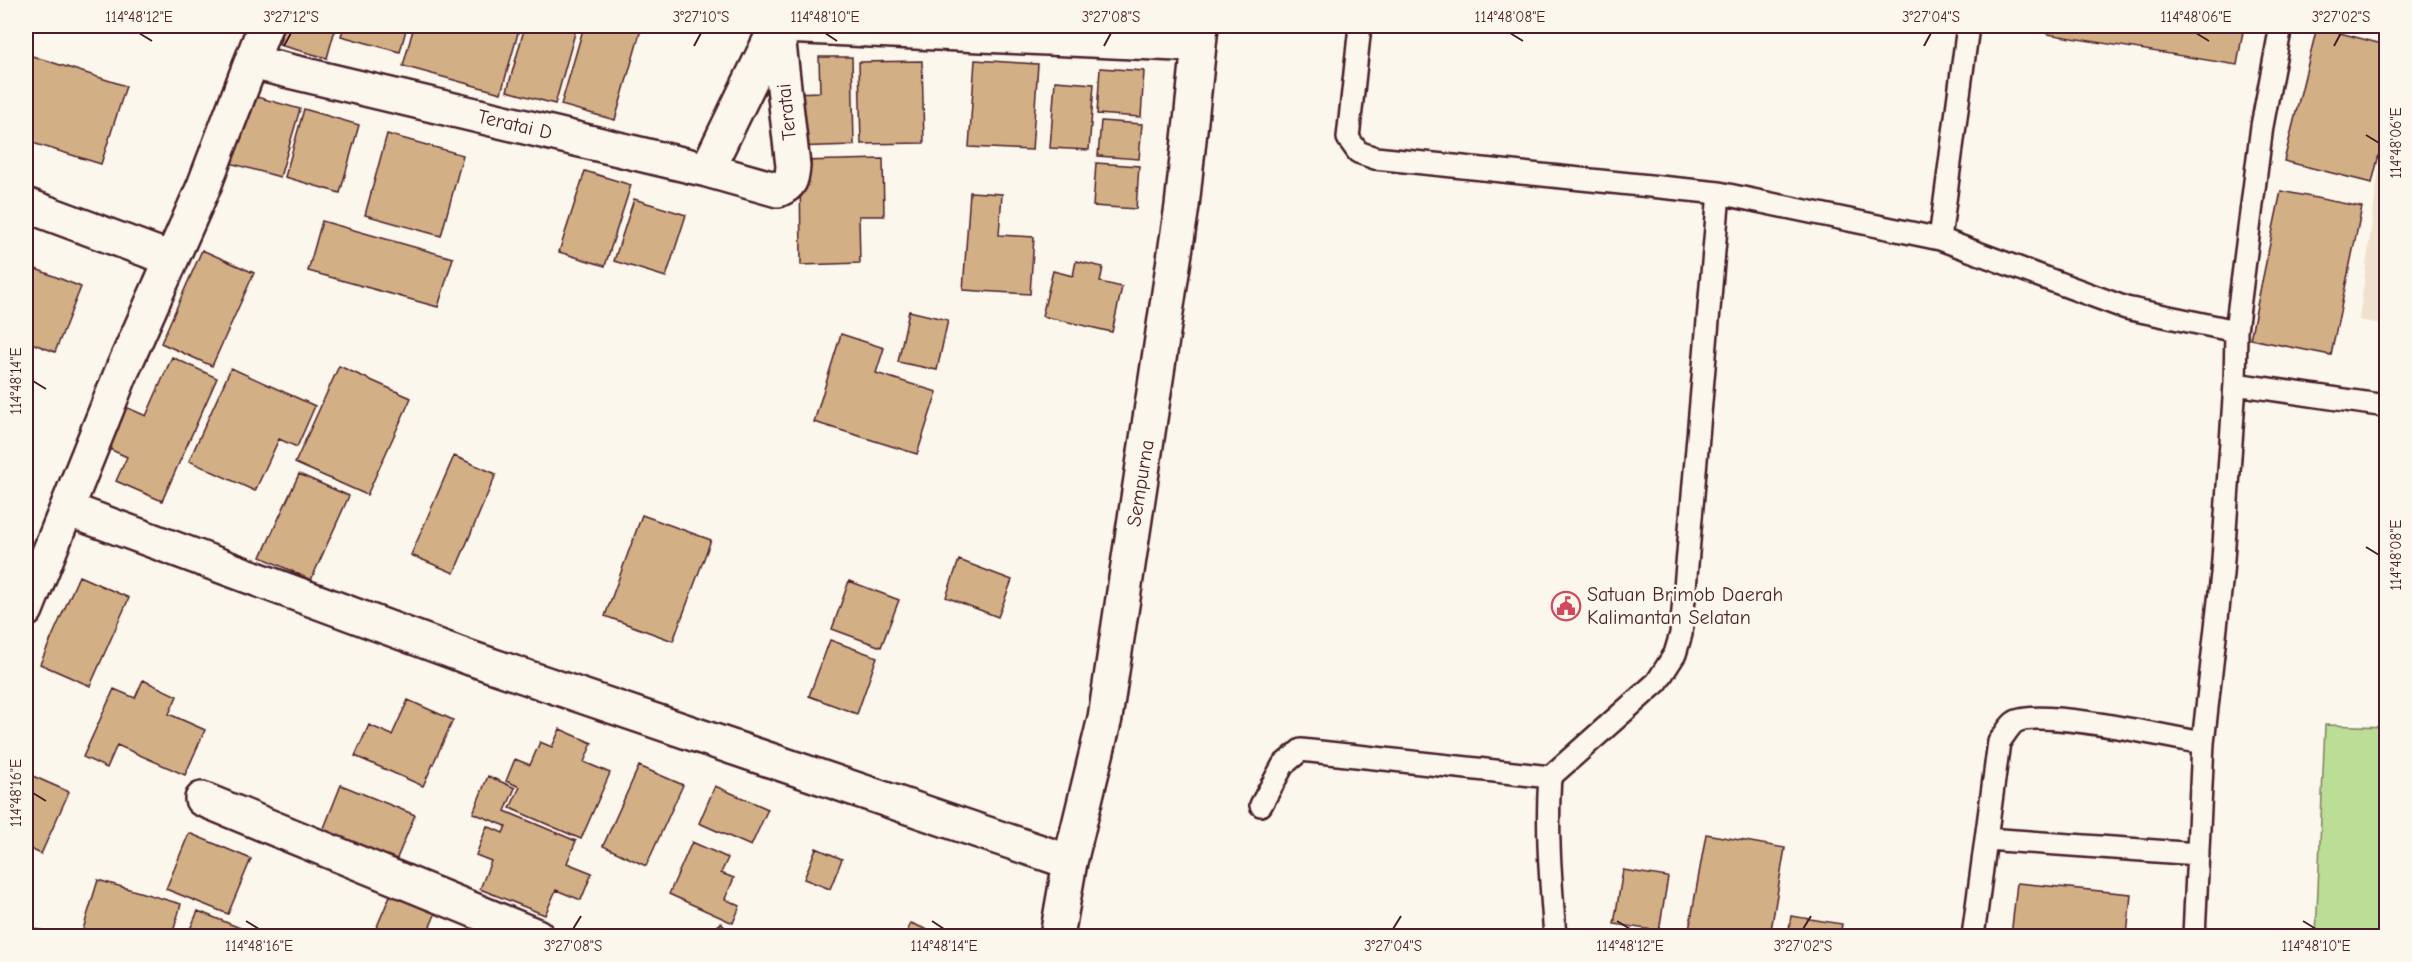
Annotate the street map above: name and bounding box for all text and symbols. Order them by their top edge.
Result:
text: 114°48'12"E [105,8,173,26]
text: 3°27'12"S [263,8,319,26]
text: 3°27'10"S [673,8,729,26]
text: 114°48'10"E [791,8,860,26]
text: 3°27'08"S [1082,8,1140,26]
text: 114°48'08"E [1475,8,1545,26]
text: 3°27'04"S [1902,8,1960,26]
text: 114°48'06"E [2160,8,2232,26]
text: 3°27'02"S [2312,8,2370,26]
street label: Teratai [772,83,801,141]
street label: Teratai D [475,105,555,144]
text: 114°48'06"E [2387,107,2405,179]
text: 114°48'14"E [7,347,25,415]
street label: Sempurna [1122,438,1159,528]
text: 114°48'08"E [2387,520,2405,590]
place label: Satuan Brimob Daerah Kalimantan Selatan [1587,583,1783,629]
public building icon: Satuan Brimob Daerah Kalimantan Selatan [1550,590,1582,622]
text: 114°48'16"E [7,759,25,827]
text: 114°48'16"E [225,937,293,955]
text: 3°27'08"S [544,937,602,955]
text: 114°48'14"E [910,937,978,955]
text: 3°27'04"S [1364,937,1422,955]
text: 114°48'12"E [1596,937,1664,955]
text: 3°27'02"S [1774,937,1832,955]
text: 114°48'10"E [2282,937,2351,955]

